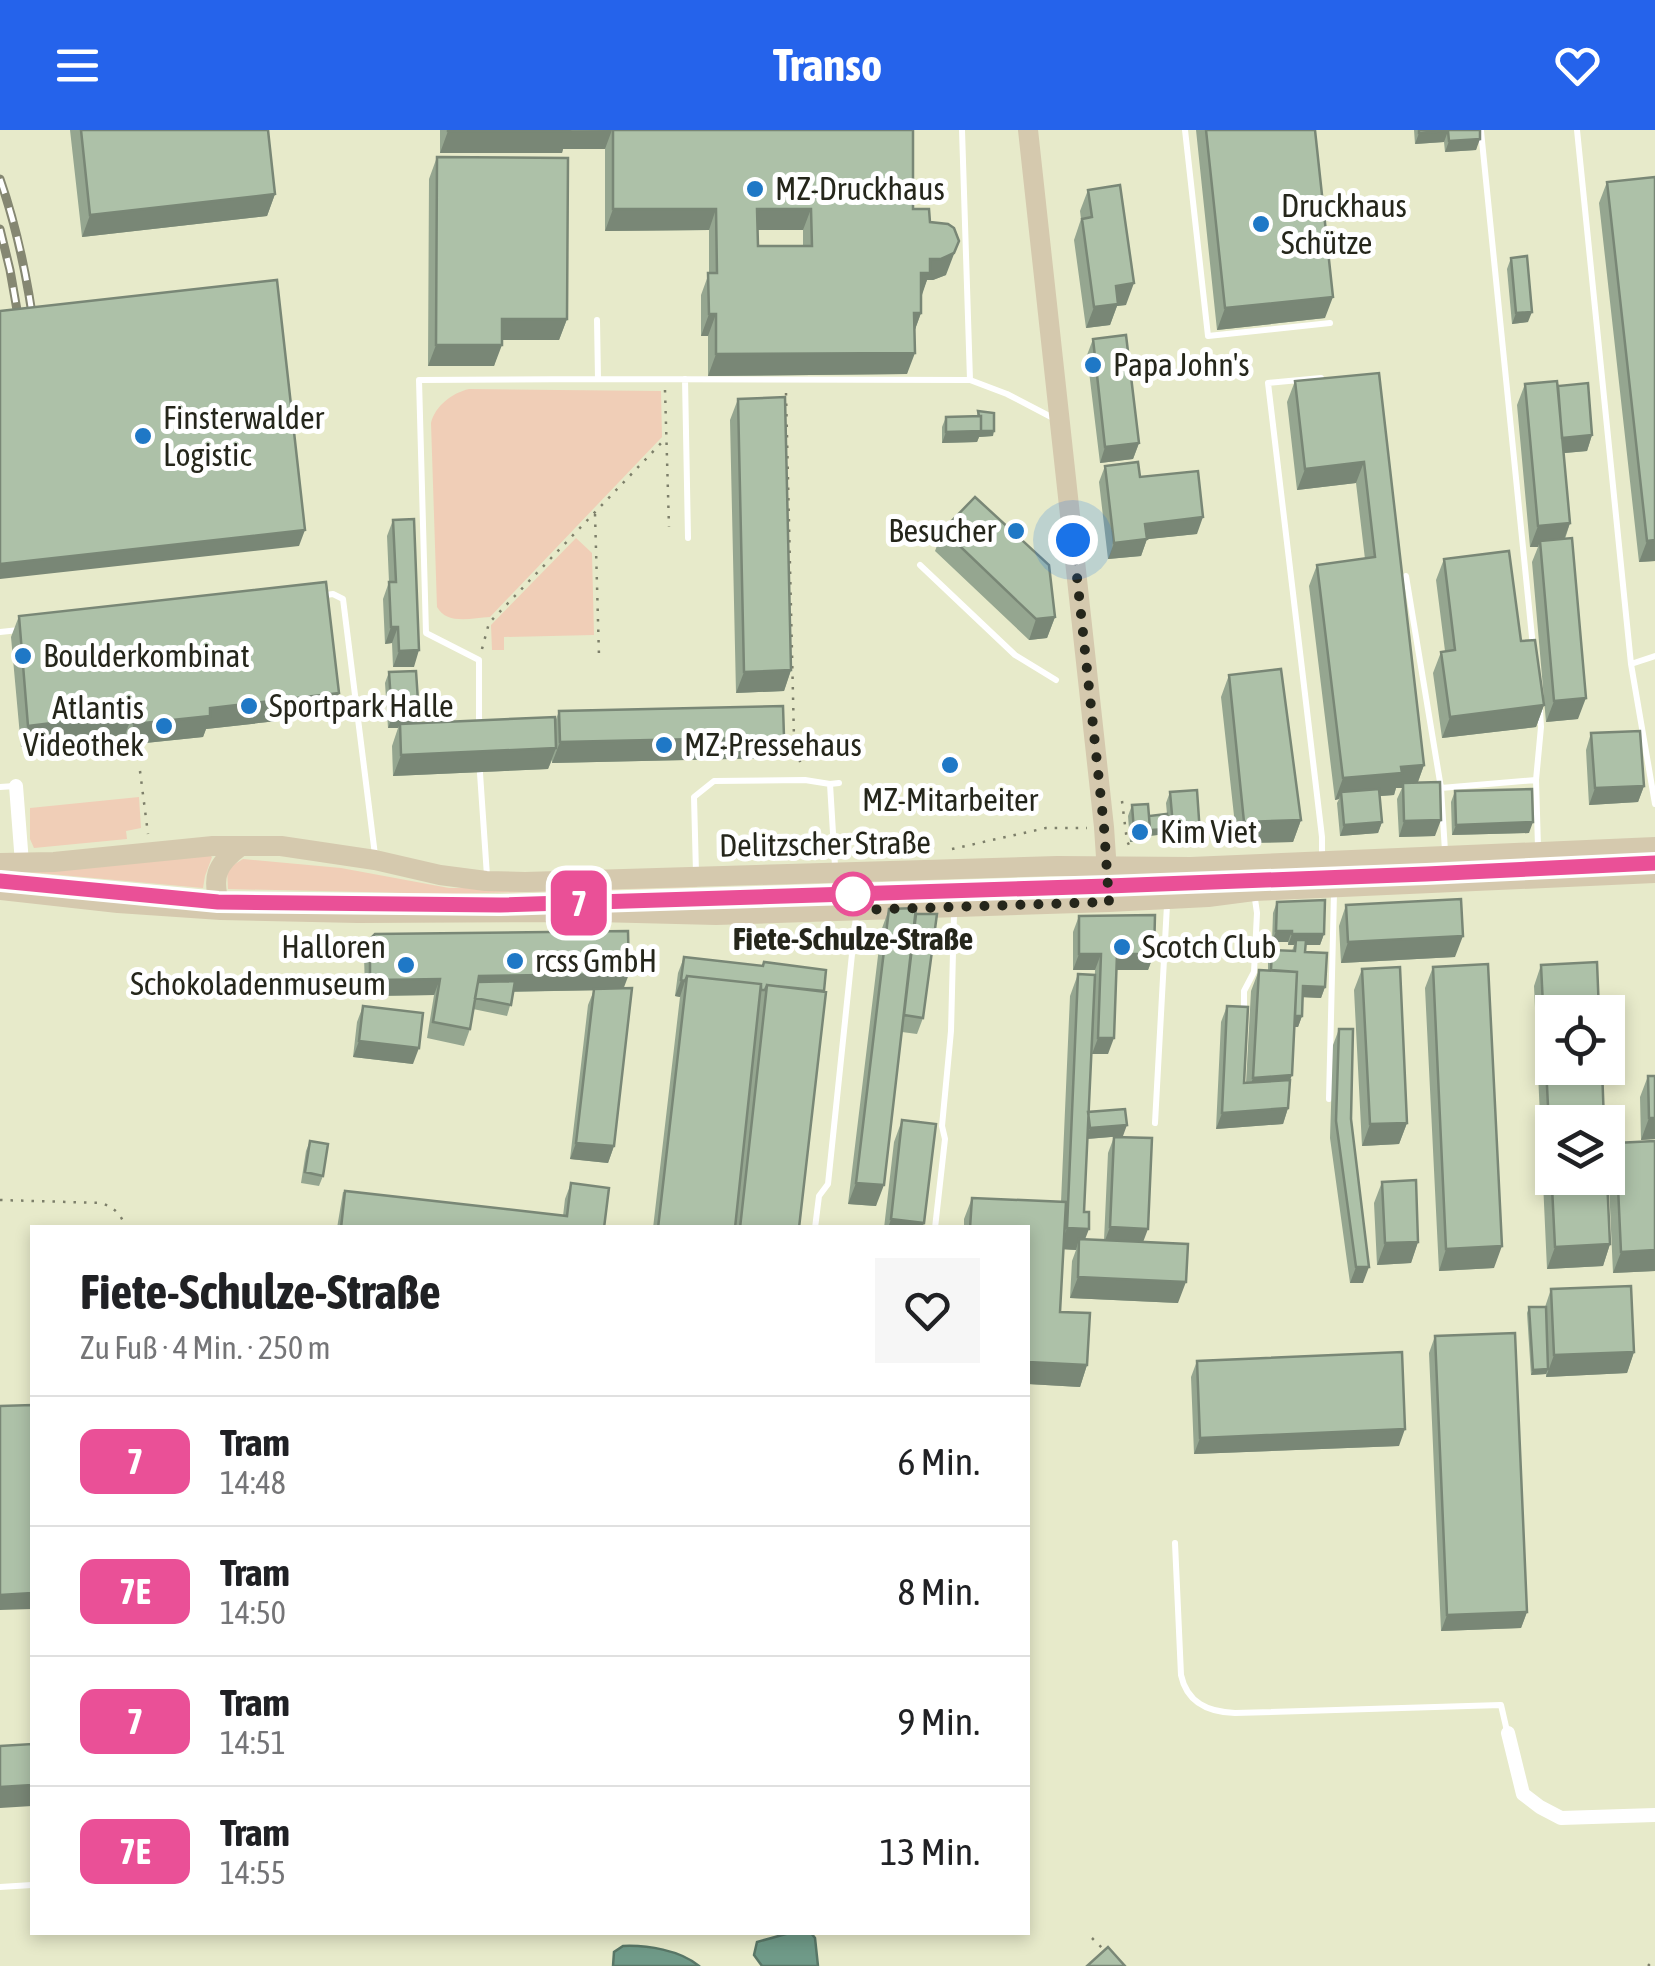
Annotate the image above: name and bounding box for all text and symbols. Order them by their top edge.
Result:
icon: menu [50,38,105,93]
icon: heart [1550,38,1605,93]
text: Transo [773,39,882,91]
place label: MZ-Druckhaus [775,170,945,207]
marker: MZ-Druckhaus [744,178,766,200]
place label: Druckhaus Schütze [1281,187,1407,261]
marker: Druckhaus Schütze [1250,213,1272,235]
place label: Papa John's [1113,346,1250,383]
marker: Papa John's [1082,354,1104,376]
place label: Finsterwalder Logistic [163,399,324,473]
marker: Finsterwalder Logistic [132,425,154,447]
place label: Besucher [888,512,997,549]
your location [1048,515,1098,565]
marker: Besucher [1005,520,1027,542]
place label: Boulderkombinat [43,637,250,674]
marker: Boulderkombinat [12,645,34,667]
place label: Sportpark Halle [269,687,454,724]
place label: Atlantis Videothek [23,689,144,763]
marker: Sportpark Halle [238,695,260,717]
marker: Atlantis Videothek [153,715,175,737]
place label: MZ-Pressehaus [684,726,862,763]
marker: MZ-Pressehaus [653,734,675,756]
marker: MZ-Mitarbeiter [939,754,961,776]
place label: MZ-Mitarbeiter [862,781,1039,818]
place label: Kim Viet [1160,813,1257,850]
marker: Kim Viet [1129,821,1151,843]
street label: Delitzscher Straße [719,823,931,864]
line badge: 7 [546,870,612,936]
marker: Fiete-Schulze-Straße [832,873,874,915]
text: 7 [571,883,587,923]
place label: Fiete-Schulze-Straße [733,920,973,957]
place label: Halloren Schokoladenmuseum [130,928,386,1002]
place label: Scotch Club [1142,928,1276,965]
marker: Scotch Club [1111,936,1133,958]
place label: rcss GmbH [535,942,657,979]
marker: rcss GmbH [504,950,526,972]
marker: Halloren Schokoladenmuseum [395,954,417,976]
map controls [1535,995,1625,1195]
button: locate [1535,995,1625,1085]
button: layers [1535,1105,1625,1195]
button: heart [875,1258,980,1363]
text: Fiete-Schulze-Straße [80,1264,441,1319]
text: Zu Fuß · 4 Min. · 250 m [80,1329,331,1366]
text: Tram [220,1421,290,1464]
text: 6 Min. [898,1440,980,1483]
text: 7 [127,1441,143,1481]
text: 14:48 [220,1464,286,1501]
text: Tram [220,1551,290,1594]
text: 8 Min. [898,1570,980,1613]
text: 7E [119,1571,151,1611]
text: 14:50 [220,1594,286,1631]
text: Tram [220,1681,290,1724]
text: 9 Min. [898,1700,980,1743]
text: 7 [127,1701,143,1741]
text: 14:51 [220,1724,286,1761]
text: Tram [220,1811,290,1854]
text: 13 Min. [880,1830,980,1873]
text: 7E [119,1831,151,1871]
text: 14:55 [220,1854,286,1891]

